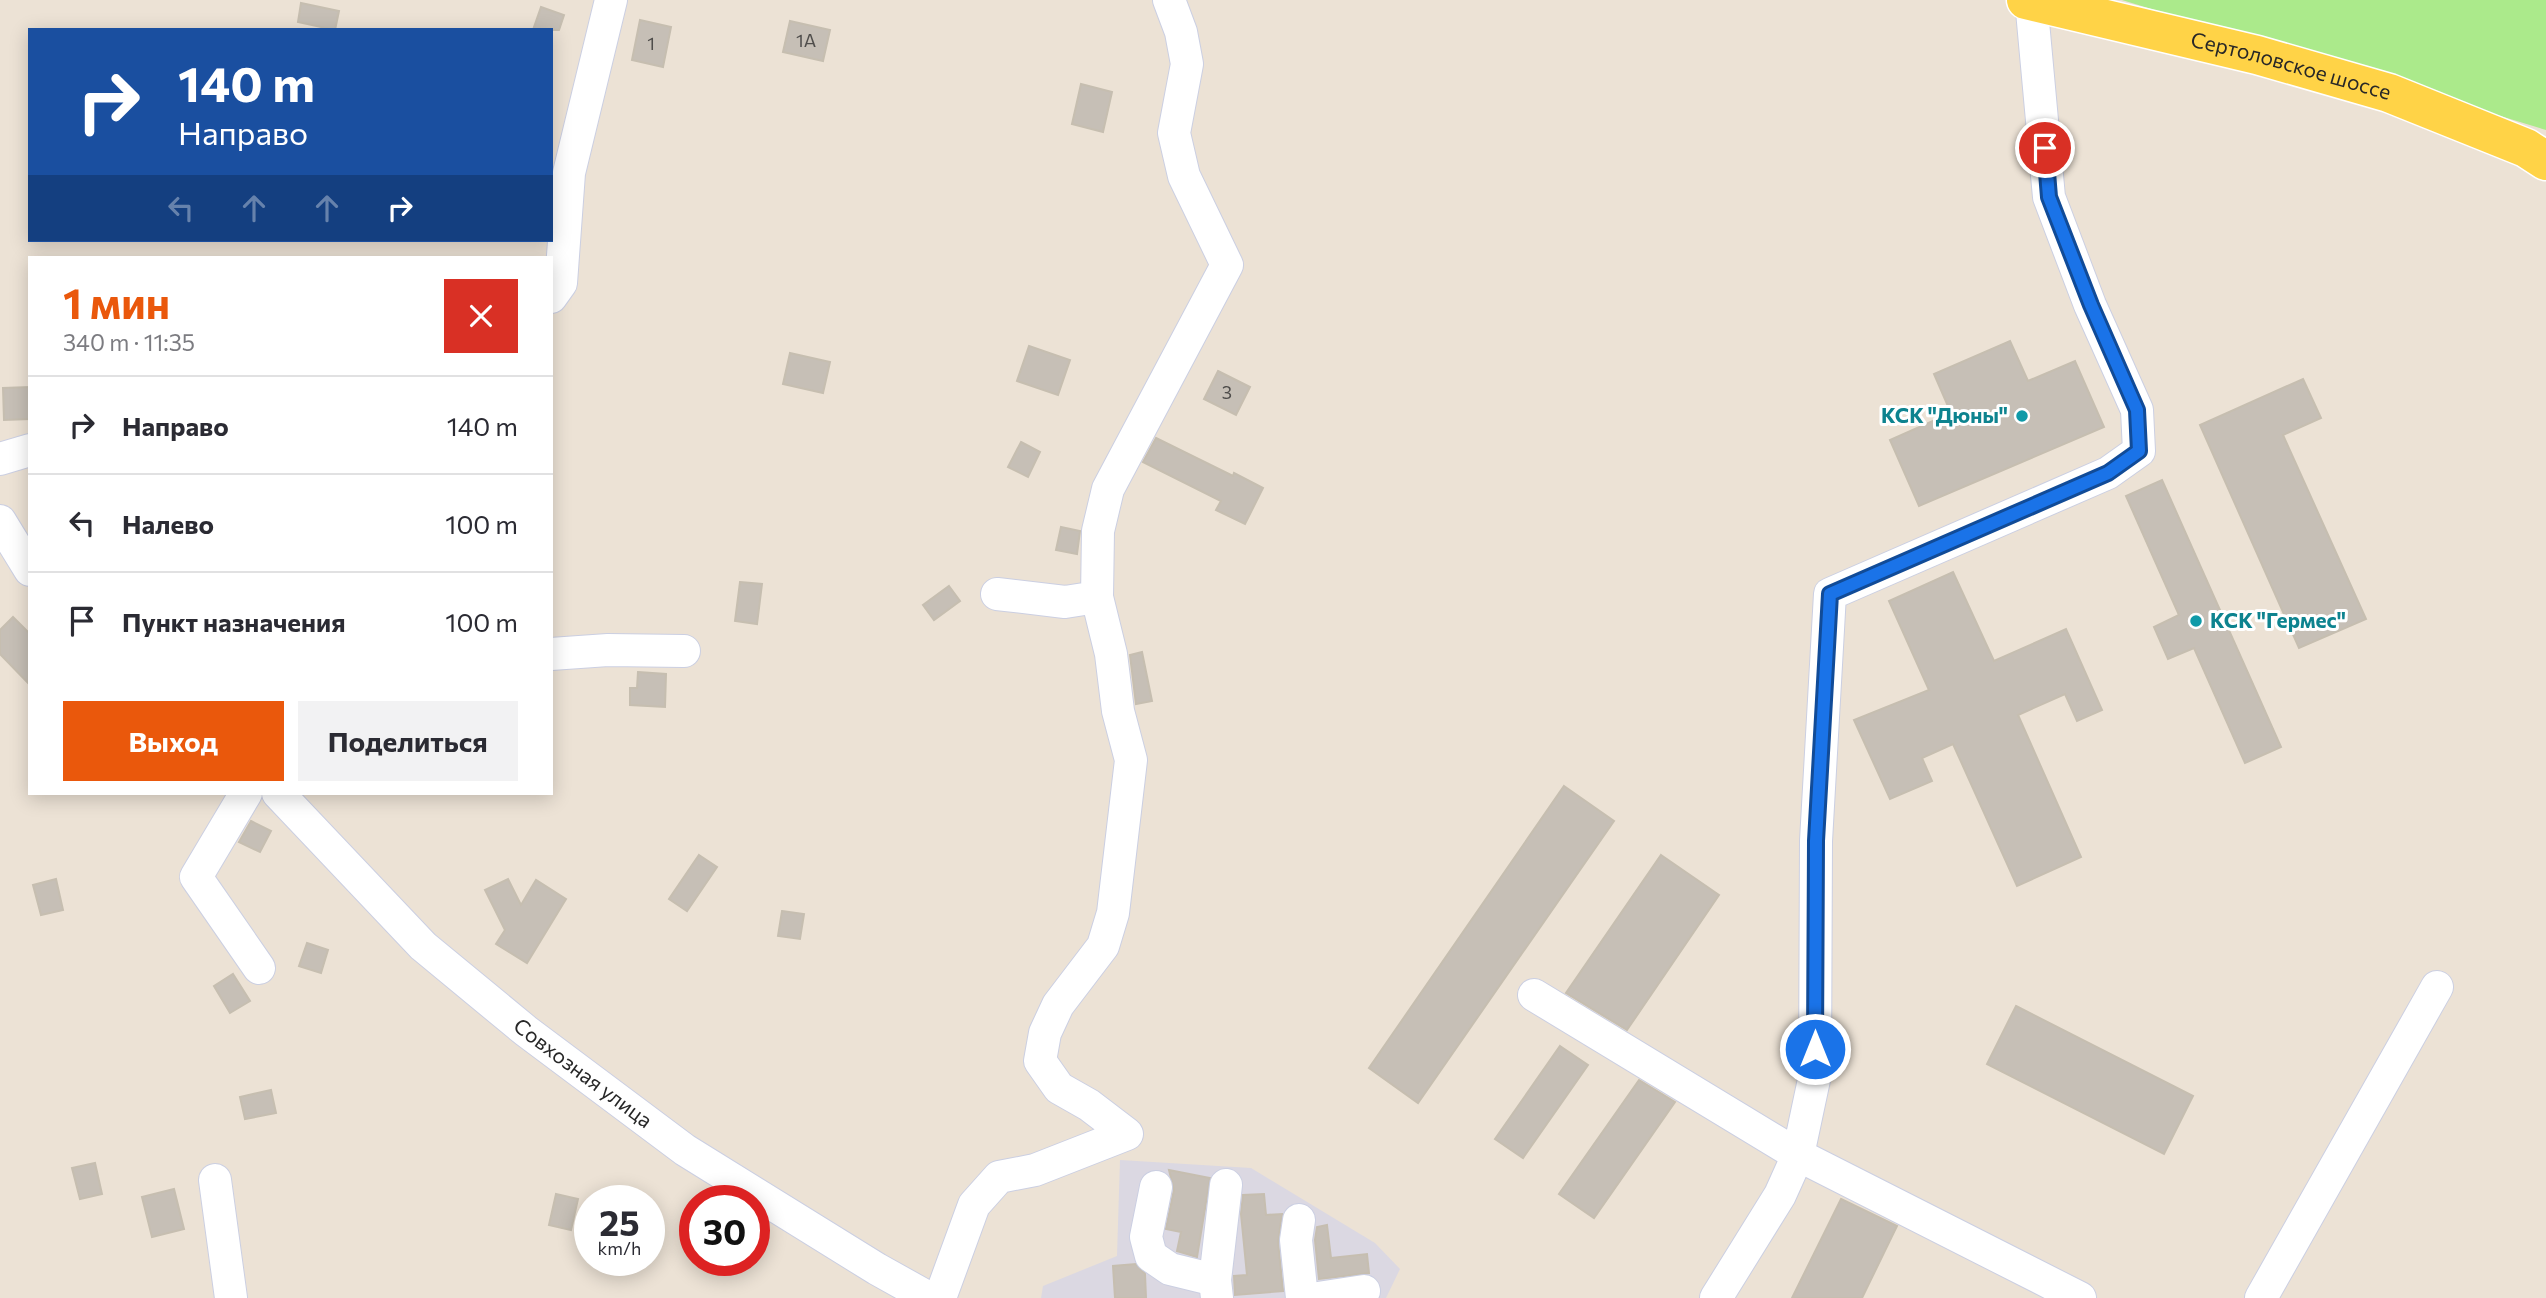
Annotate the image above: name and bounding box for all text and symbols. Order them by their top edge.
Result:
street label: Сертоловское шоссе [2189,26,2394,104]
house number: 1А [796,29,816,51]
house number: 1 [647,32,655,54]
text: 140 m [178,52,315,112]
icon: right [63,56,154,147]
text: Направо [178,112,308,152]
pin [2015,118,2075,178]
icon: arrive [2026,129,2064,167]
icon: left [162,189,200,227]
icon: ahead [235,189,273,227]
icon: ahead [308,189,346,227]
icon: right [381,189,419,227]
text: 1 мин [63,276,170,328]
button: close [444,279,518,353]
text: 340 m · 11:35 [63,328,195,356]
house number: 3 [1222,381,1232,403]
place label: КСК "Дюны" [1881,402,2008,427]
icon: right [63,406,101,444]
marker: КСК "Дюны" [2014,408,2030,424]
text: Направо [122,410,229,441]
text: 140 m [447,410,518,441]
icon: left [63,504,101,542]
text: Налево [122,508,214,539]
text: 100 m [445,508,518,539]
icon: arrive [63,602,101,640]
text: Пункт назначения [122,606,346,637]
text: 100 m [445,606,518,637]
place label: КСК "Гермес" [2210,607,2346,632]
marker: КСК "Гермес" [2188,613,2204,629]
button: Выход [63,701,284,781]
button: Поделиться [298,701,518,781]
street label: Совхозная улица [509,1012,658,1132]
position arrow [1778,1012,1852,1086]
speed limit sign: 30 [679,1185,770,1276]
text: 25 [599,1200,640,1243]
text: km/h [598,1237,641,1259]

